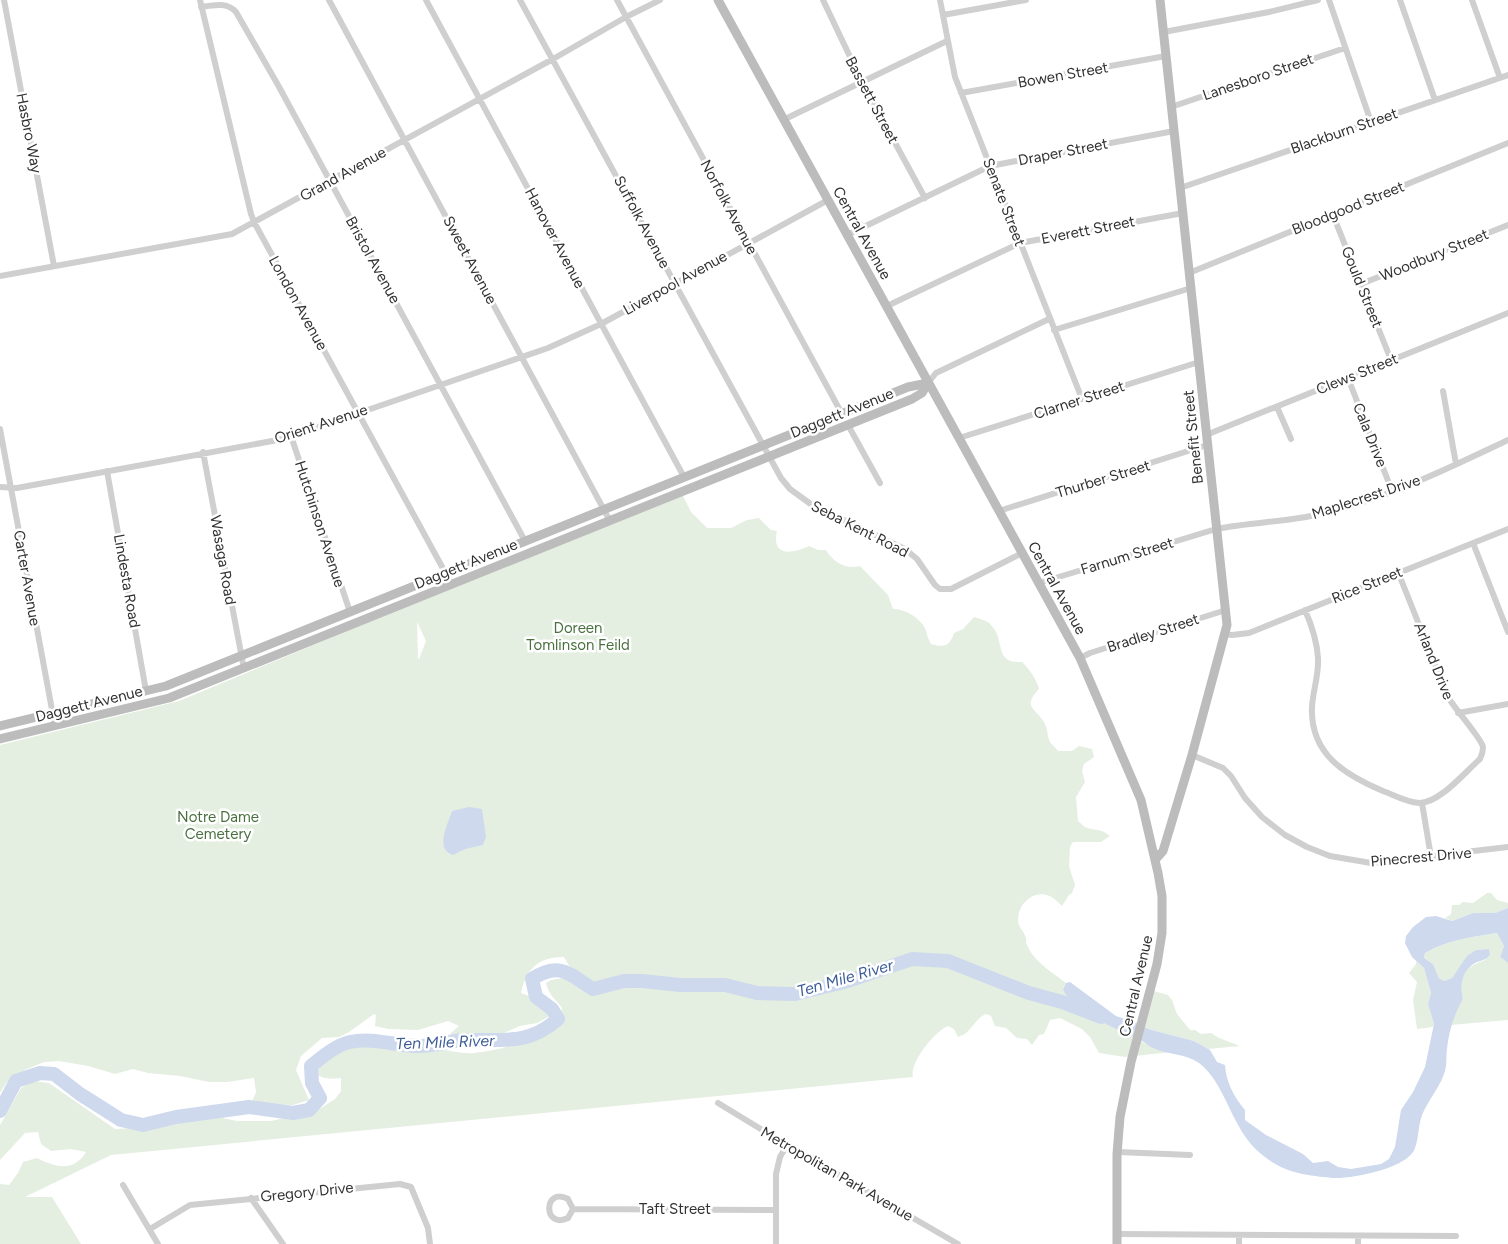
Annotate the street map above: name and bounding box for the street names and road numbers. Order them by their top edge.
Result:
street label: Lanesboro Street [1200,50,1316,104]
street label: Bassett Street [842,53,903,147]
street label: Bowen Street [1016,58,1110,92]
street label: Hasbro Way [12,91,46,175]
street label: Blackburn Street [1288,104,1400,158]
street label: Draper Street [1017,134,1110,170]
street label: Grand Avenue [297,143,389,205]
street label: Senate Street [979,155,1029,249]
street label: Norfolk Avenue [697,157,761,257]
street label: Suffolk Avenue [610,173,674,271]
street label: Bloodgood Street [1289,177,1407,239]
street label: Central Avenue [829,183,895,283]
street label: Hanover Avenue [521,185,589,291]
street label: Everett Street [1040,212,1137,248]
street label: Bristol Avenue [342,213,404,307]
street label: Sweet Avenue [439,213,501,307]
street label: Woodbury Street [1377,225,1491,285]
street label: Gould Street [1337,244,1387,331]
street label: Liverpool Avenue [620,247,730,319]
street label: London Avenue [265,253,331,353]
street label: Clews Street [1313,349,1401,399]
street label: Clarner Street [1031,377,1127,423]
street label: Daggett Avenue [788,384,896,442]
street label: Benefit Street [1179,389,1207,485]
street label: Orient Avenue [272,400,370,448]
street label: Cala Drive [1349,400,1391,470]
street label: Thurber Street [1054,456,1153,502]
street label: Hutchinson Avenue [291,458,349,590]
street label: Maplecrest Drive [1309,471,1423,523]
street label: Seba Kent Road [808,497,912,561]
street label: Wasaga Road [206,514,240,606]
street label: Carter Avenue [10,529,44,627]
street label: Lindesta Road [110,533,144,629]
street label: Farnum Street [1078,533,1176,579]
street label: Daggett Avenue [412,535,520,593]
street label: Central Avenue [1024,538,1090,638]
street label: Rice Street [1329,563,1405,607]
street label: Bradley Street [1105,610,1202,656]
street label: Arland Drive [1410,620,1458,702]
street label: Daggett Avenue [34,682,144,726]
street label: Pinecrest Drive [1370,844,1472,870]
street label: Central Avenue [1116,934,1156,1038]
street label: Metropolitan Park Avenue [758,1123,916,1225]
street label: Gregory Drive [260,1178,354,1206]
street label: Taft Street [639,1200,711,1218]

